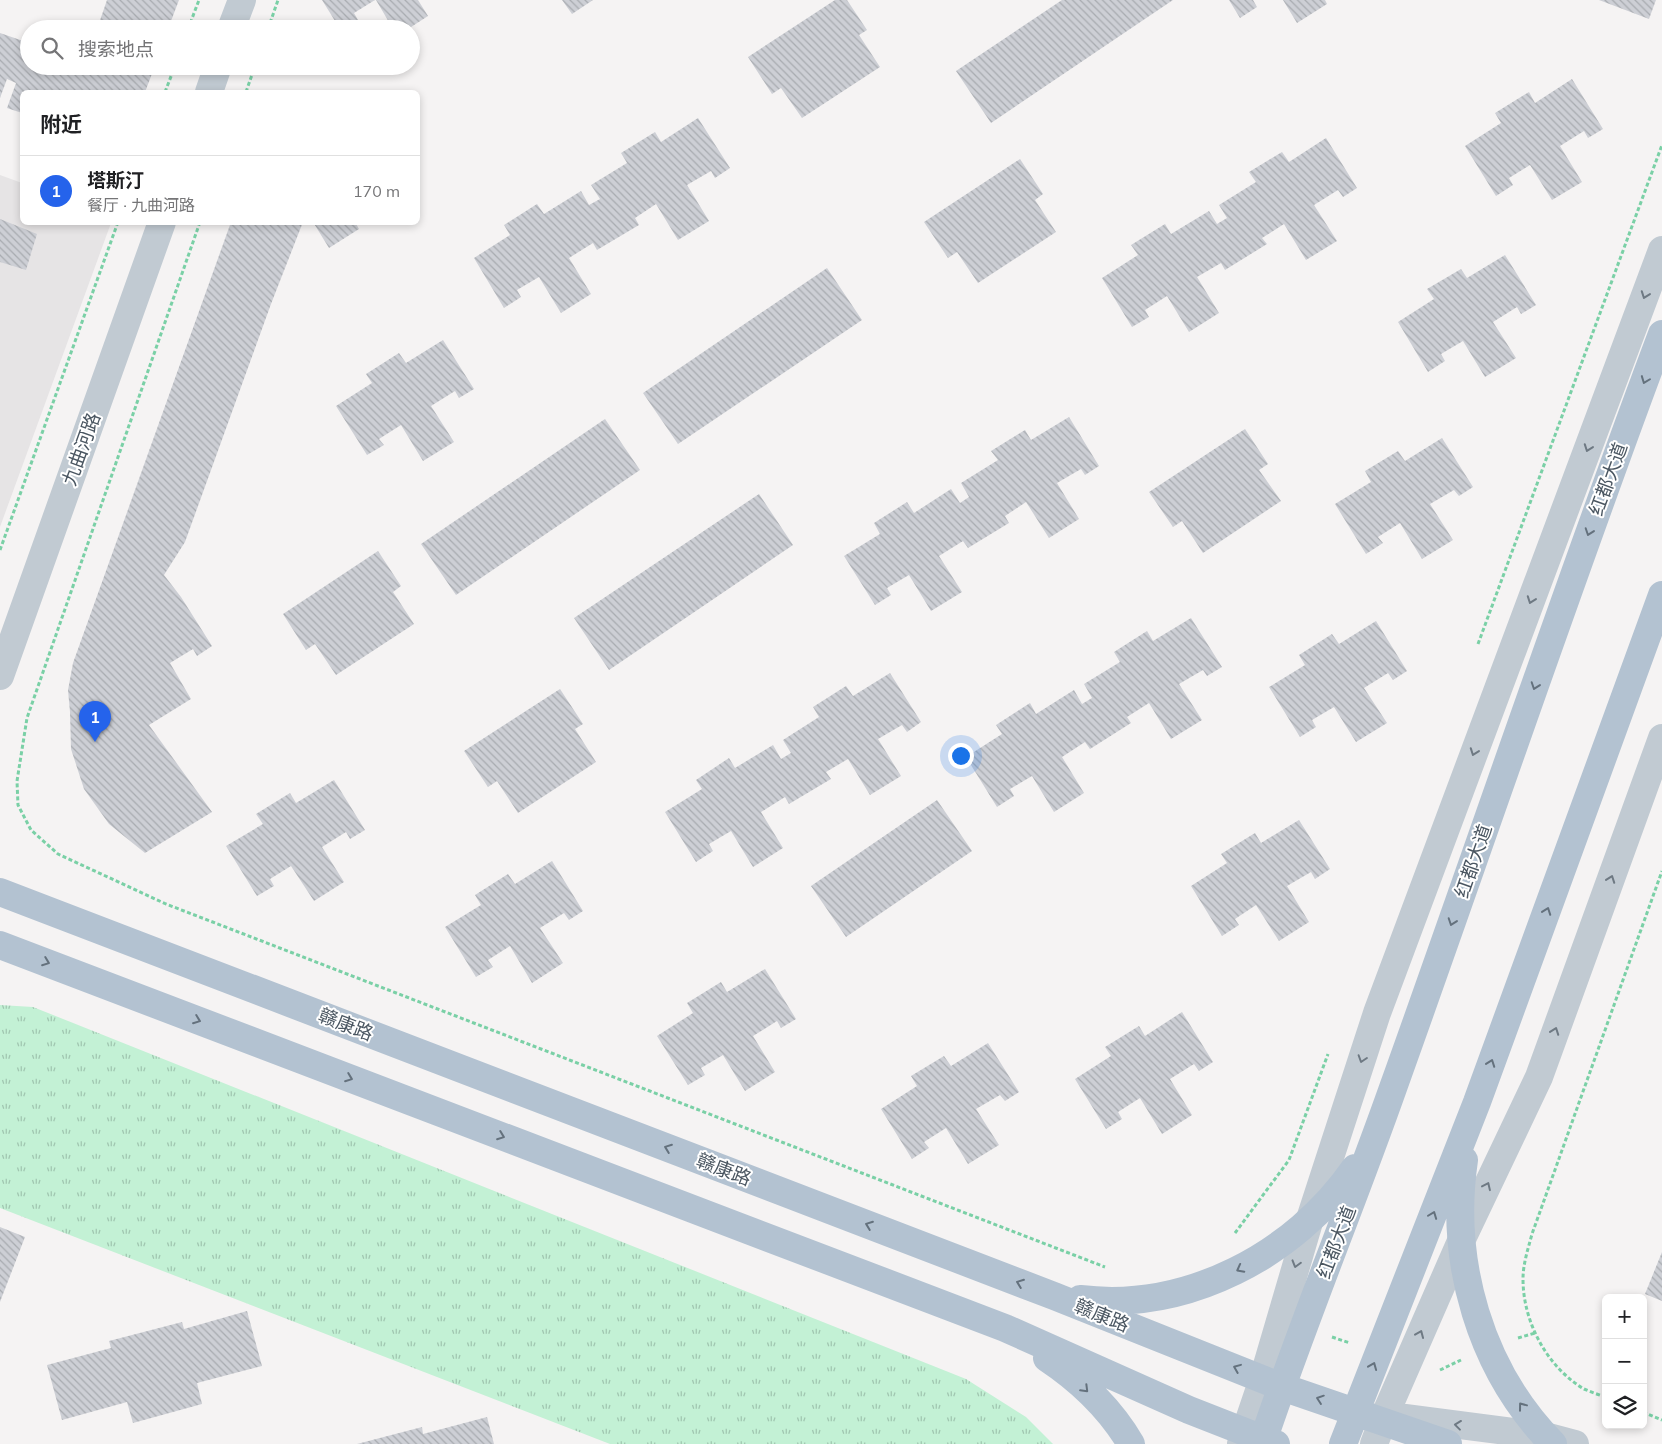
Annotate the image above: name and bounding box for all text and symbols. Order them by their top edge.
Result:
search box [20,20,420,75]
icon: search [38,34,66,62]
text: 搜索地点 [78,37,154,61]
text: 附近 [40,111,82,137]
text: 塔斯汀 [87,168,144,192]
text: 1 [51,181,61,201]
text: 170 m [353,181,400,201]
text: 餐厅 · 九曲河路 [87,195,195,215]
one-way arrow [1641,291,1651,299]
one-way arrow [1641,375,1651,384]
street label: 九曲河路 [57,409,105,489]
street label: 红都大道 [1584,439,1632,519]
one-way arrow [1584,443,1594,451]
one-way arrow [1585,528,1595,536]
one-way arrow [1527,595,1537,604]
one-way arrow [1531,681,1541,689]
pin: 1 [79,701,111,742]
your location [948,743,974,769]
one-way arrow [1470,747,1480,756]
street label: 红都大道 [1449,821,1497,901]
one-way arrow [1605,875,1615,884]
one-way arrow [1541,907,1551,916]
one-way arrow [1448,917,1458,925]
one-way arrow [41,956,49,966]
street label: 赣康路 [315,1003,377,1045]
one-way arrow [193,1014,201,1024]
one-way arrow [1549,1028,1559,1036]
one-way arrow [1358,1055,1368,1063]
one-way arrow [1485,1060,1495,1068]
one-way arrow [344,1072,353,1082]
one-way arrow [496,1130,505,1140]
one-way arrow [664,1144,673,1154]
street label: 赣康路 [693,1148,755,1190]
one-way arrow [1481,1182,1491,1191]
street label: 红都大道 [1311,1202,1361,1282]
one-way arrow [1427,1211,1437,1220]
one-way arrow [865,1221,874,1231]
one-way arrow [1292,1259,1302,1268]
one-way arrow [1236,1263,1245,1273]
one-way arrow [1017,1279,1025,1289]
street label: 赣康路 [1071,1293,1133,1337]
map controls [1602,1294,1647,1429]
button: + [1602,1294,1647,1339]
one-way arrow [1415,1331,1425,1339]
button: − [1602,1339,1647,1384]
one-way arrow [1367,1362,1377,1371]
one-way arrow [1233,1364,1242,1375]
one-way arrow [1080,1383,1089,1392]
button: layers [1602,1384,1647,1429]
one-way arrow [1316,1395,1324,1405]
one-way arrow [1519,1402,1528,1412]
one-way arrow [1454,1420,1462,1431]

